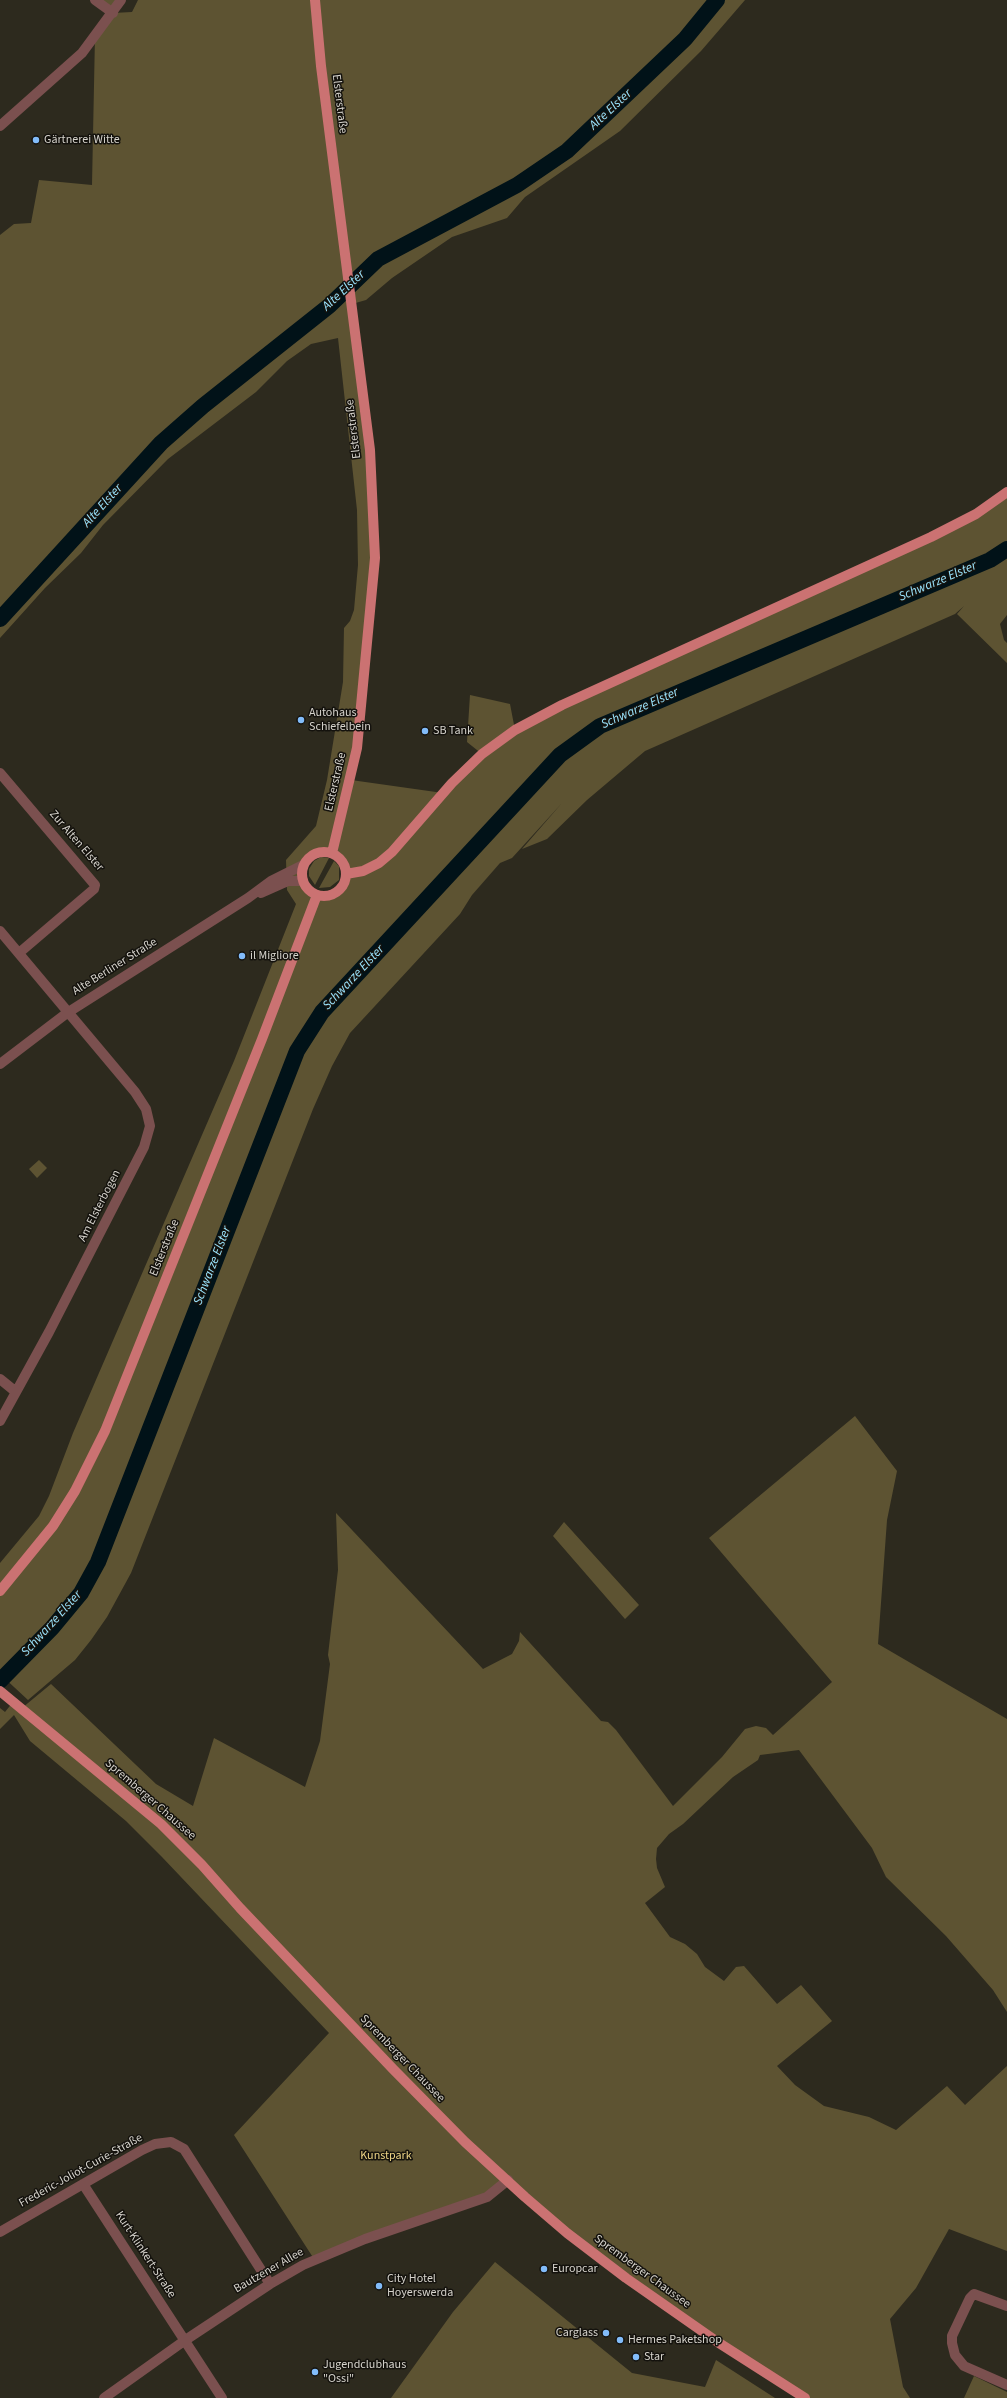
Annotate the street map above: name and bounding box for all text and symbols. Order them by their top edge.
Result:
street label: Elsterstraße [328,73,350,135]
water label: Alte Elster [586,86,636,134]
place label: Gärtnerei Witte [44,133,120,147]
marker: Gärtnerei Witte [31,135,41,145]
water label: Alte Elster [319,267,369,315]
street label: Elsterstraße [343,398,365,460]
water label: Alte Elster [80,481,126,531]
water label: Schwarze Elster [897,559,979,605]
water label: Schwarze Elster [599,685,681,733]
place label: Autohaus Schiefelbein [309,706,371,734]
marker: Autohaus Schiefelbein [296,715,306,725]
place label: SB Tank [433,724,473,738]
marker: SB Tank [420,726,430,736]
street label: Elsterstraße [322,751,350,813]
street label: Zur Alten Elster [46,808,106,874]
street label: Alte Berliner Straße [70,935,160,999]
water label: Schwarze Elster [320,942,388,1014]
place label: il Migliore [250,949,299,963]
marker: il Migliore [237,951,247,961]
street label: Am Elsterbogen [76,1168,124,1244]
street label: Elsterstraße [147,1218,183,1278]
water label: Schwarze Elster [191,1224,235,1308]
water label: Schwarze Elster [18,1588,86,1660]
street label: Spremberger Chaussee [102,1757,198,1843]
street label: Spremberger Chaussee [357,2012,447,2106]
street label: Frederic-Joliot-Curie-Straße [17,2131,145,2211]
park label: Kunstpark [360,2149,412,2163]
street label: Kurt-Klinkert-Straße [112,2209,178,2301]
street label: Spremberger Chaussee [591,2232,693,2312]
street label: Bautzener Allee [232,2245,306,2297]
place label: Europcar [552,2262,598,2276]
marker: Europcar [539,2264,549,2274]
place label: City Hotel Hoyerswerda [387,2272,453,2300]
marker: City Hotel Hoyerswerda [374,2281,384,2291]
place label: Carglass [556,2326,598,2340]
marker: Carglass [601,2328,611,2338]
place label: Hermes Paketshop [628,2333,722,2347]
marker: Hermes Paketshop [615,2335,625,2345]
place label: Star [644,2350,664,2364]
marker: Star [631,2352,641,2362]
place label: Jugendclubhaus "Ossi" [323,2358,406,2386]
marker: Jugendclubhaus "Ossi" [310,2367,320,2377]

